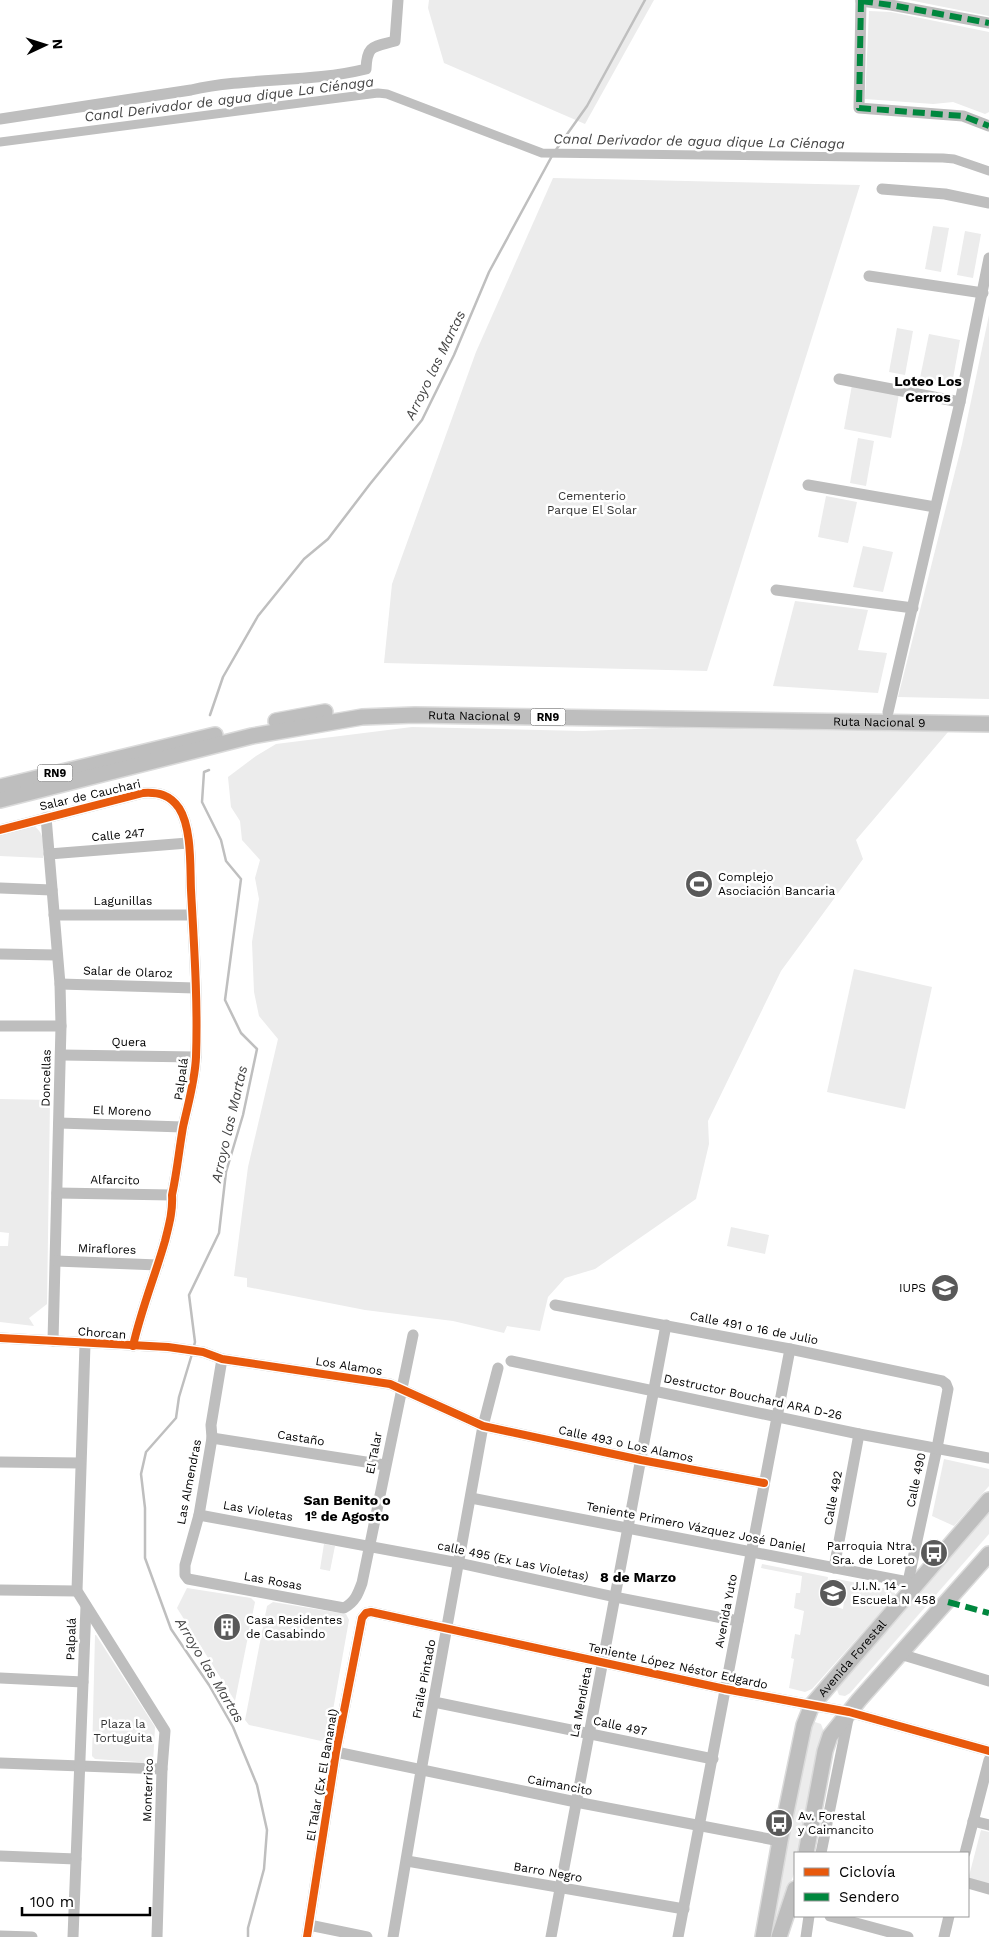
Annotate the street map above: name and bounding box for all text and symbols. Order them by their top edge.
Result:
north arrow [20,20,70,70]
text: N [50,38,66,50]
water label: Canal Derivador de agua dique La Ciénaga [83,73,375,125]
water label: Canal Derivador de agua dique La Ciénaga [553,130,845,152]
water label: Arroyo las Martas [401,308,468,423]
district label: Loteo Los Cerros [894,373,962,405]
park label: Cementerio Parque El Solar [547,489,637,517]
street label: Ruta Nacional 9 [428,708,521,724]
road number: RN9 [530,709,566,726]
street label: Ruta Nacional 9 [833,715,926,730]
road number: RN9 [38,764,72,781]
street label: Salar de Cauchari [38,777,142,813]
street label: Calle 247 [91,826,146,844]
sports icon: Complejo Asociación Bancaria [684,869,714,899]
place label: Complejo Asociación Bancaria [718,870,835,898]
street label: Lagunillas [94,894,152,908]
street label: Salar de Olaroz [83,963,173,981]
street label: Quera [111,1035,147,1049]
street label: Doncellas [39,1049,53,1107]
street label: Palpalá [171,1057,191,1101]
water label: Arroyo las Martas [208,1064,250,1185]
street label: El Moreno [92,1103,152,1119]
street label: Alfarcito [90,1173,140,1187]
street label: Miraflores [78,1241,136,1257]
school or university icon: IUPS [930,1273,960,1303]
place label: IUPS [899,1281,926,1295]
street label: Calle 491 o 16 de Julio [689,1309,819,1347]
street label: Chorcan [77,1324,127,1342]
street label: Los Alamos [315,1354,383,1378]
street label: Destructor Bouchard ARA D-26 [662,1371,844,1423]
street label: Calle 493 o Los Alamos [557,1423,695,1465]
street label: Castaño [276,1427,326,1449]
street label: El Talar [363,1431,385,1475]
street label: Las Almendras [174,1438,204,1526]
street label: Calle 490 [903,1451,929,1509]
street label: Calle 492 [821,1470,845,1526]
district label: San Benito o 1º de Agosto [303,1492,391,1524]
street label: Las Violetas [222,1498,294,1524]
street label: Teniente Primero Vázquez José Daniel [585,1499,807,1555]
street label: calle 495 (Ex Las Violetas) [436,1538,590,1584]
bus stop icon: Parroquia Ntra. Sra. de Loreto [919,1538,949,1568]
place label: Parroquia Ntra. Sra. de Loreto [827,1539,915,1567]
street label: Las Rosas [243,1569,303,1593]
district label: 8 de Marzo [600,1569,676,1585]
street label: Avenida Yuto [712,1573,740,1649]
school or university icon: J.I.N. 14 - Escuela N 458 [818,1578,848,1608]
place label: J.I.N. 14 - Escuela N 458 [852,1579,936,1607]
building icon: Casa Residentes de Casabindo [212,1612,242,1642]
place label: Casa Residentes de Casabindo [246,1613,342,1641]
water label: Arroyo las Martas [172,1614,248,1725]
street label: Palpalá [63,1617,79,1661]
street label: Avenida Forestal [815,1617,889,1700]
street label: Fraile Pintado [409,1638,439,1720]
street label: Teniente López Néstor Edgardo [587,1640,769,1692]
street label: La Mendieta [567,1665,595,1738]
street label: El Talar (Ex El Bananal) [303,1708,341,1842]
street label: Calle 497 [592,1713,648,1739]
park label: Plaza la Tortuguita [94,1717,153,1745]
street label: Monterrico [140,1758,156,1822]
street label: Caimancito [526,1772,594,1798]
bus stop icon: Av. Forestal y Caimancito [764,1808,794,1838]
place label: Av. Forestal y Caimancito [798,1809,874,1837]
legend [794,1852,969,1917]
street label: Barro Negro [513,1859,583,1885]
text: Ciclovía [839,1863,896,1881]
scale bar [22,1884,150,1916]
text: Sendero [839,1888,900,1906]
text: 100 m [30,1893,74,1911]

